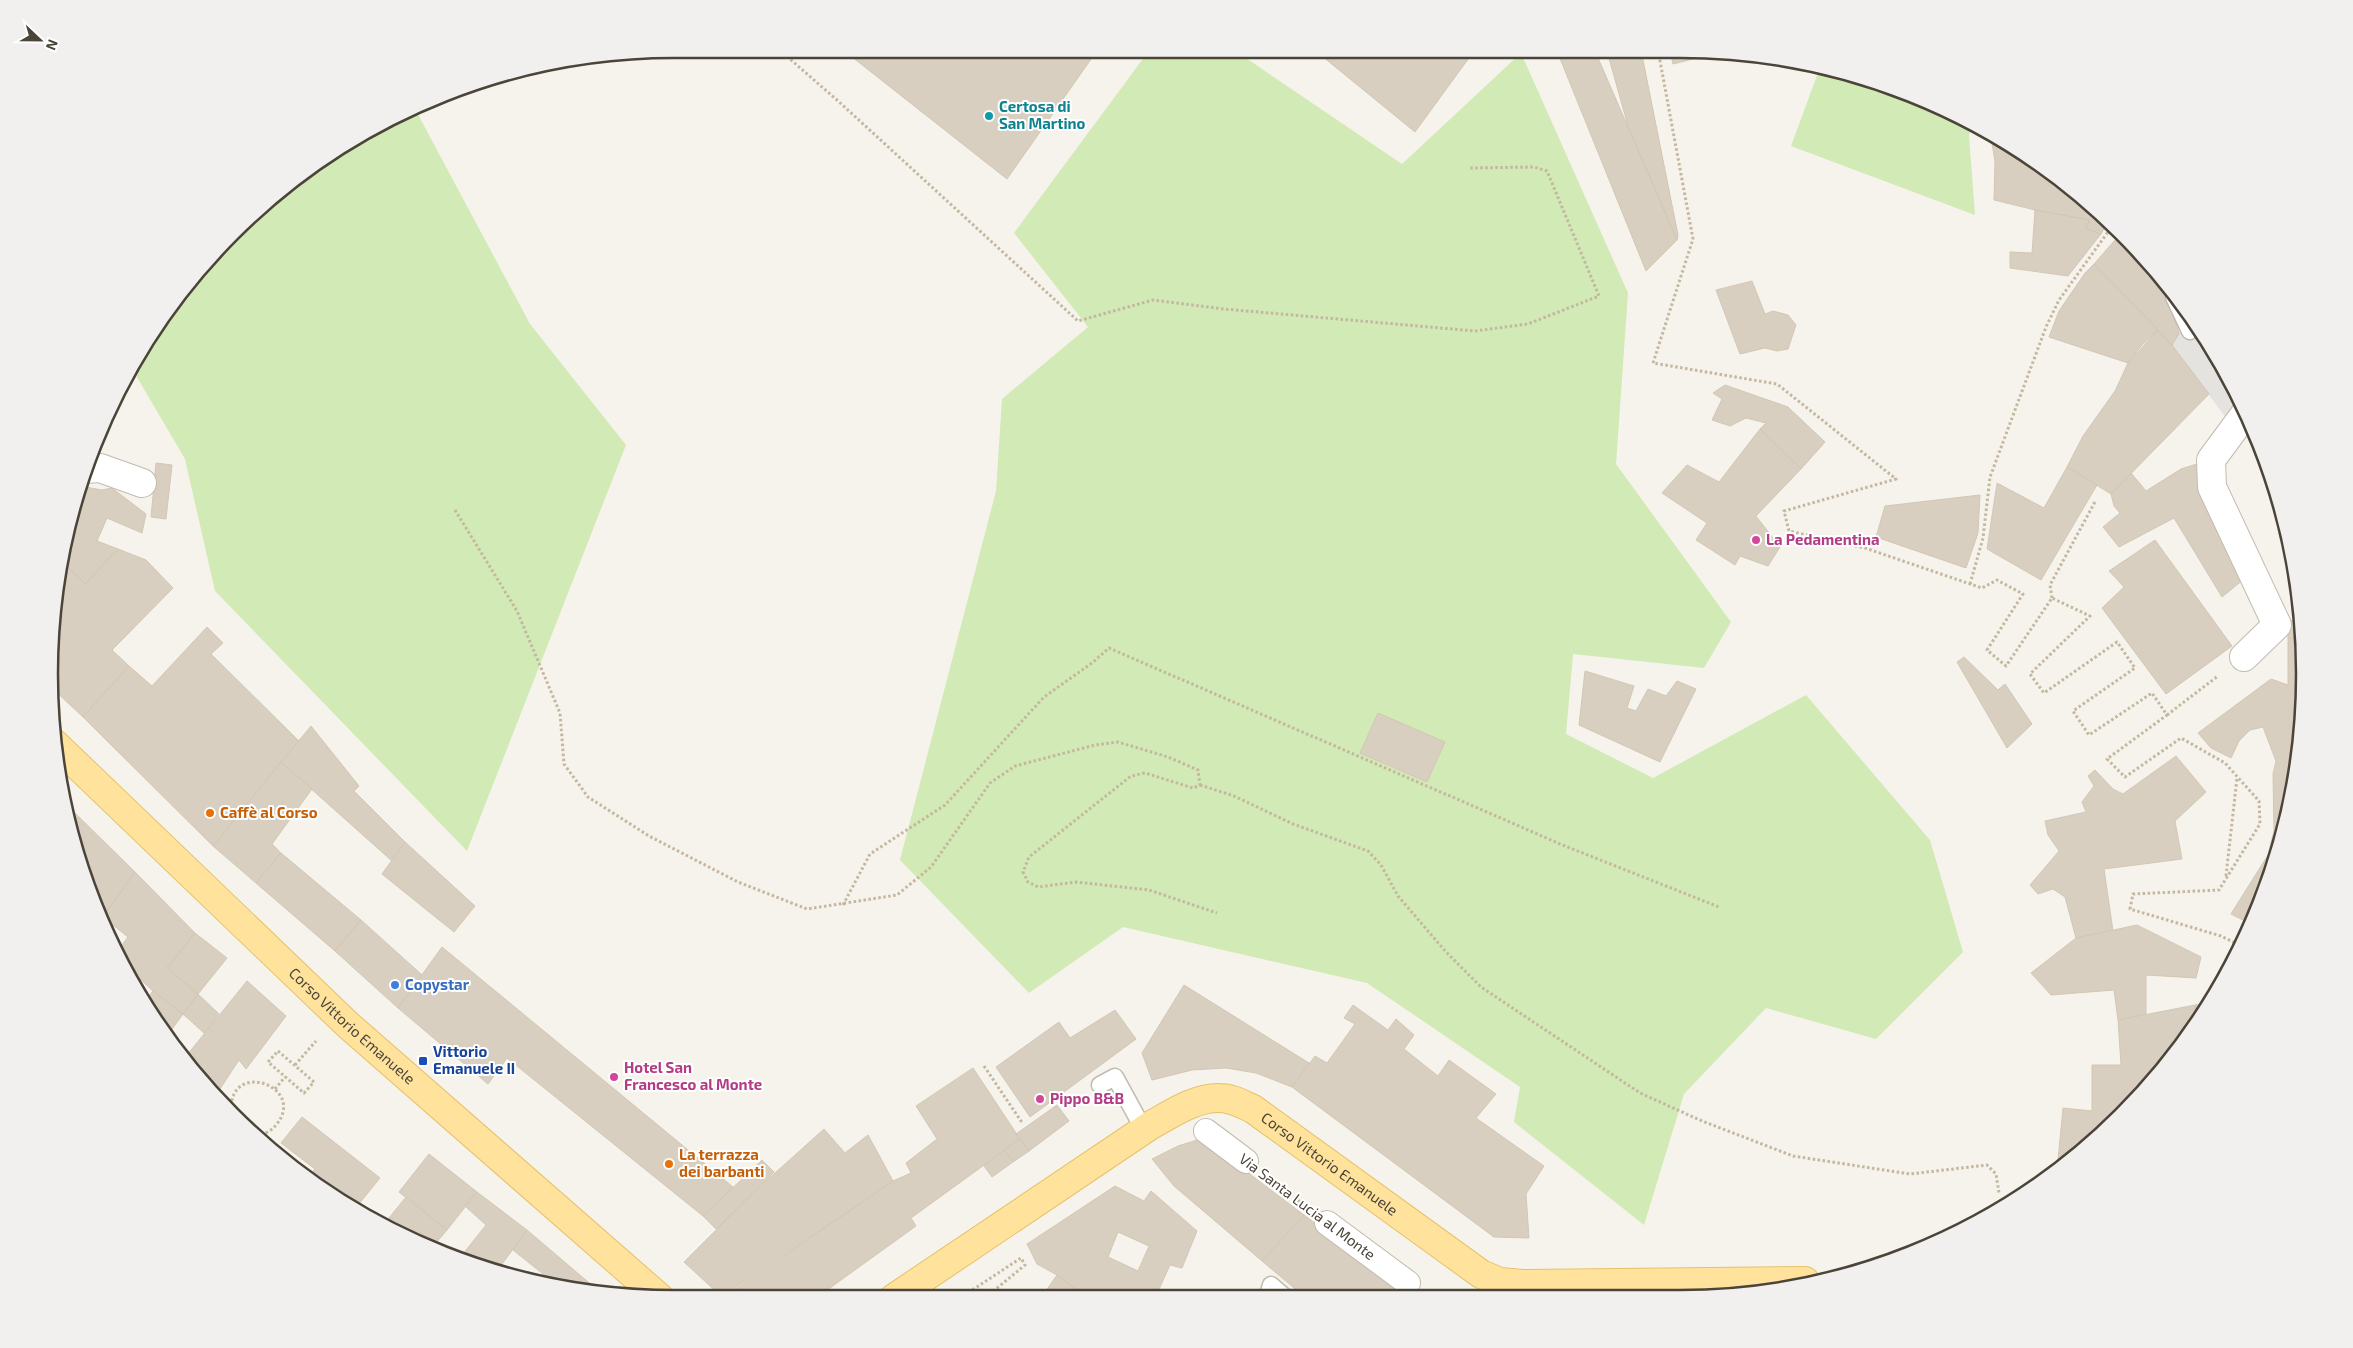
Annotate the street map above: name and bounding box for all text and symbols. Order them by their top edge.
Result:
north arrow [15,15,65,65]
text: N [43,37,62,53]
place label: Certosa di San Martino [999,97,1086,132]
marker: Certosa di San Martino [983,110,995,122]
place label: La Pedamentina [1766,530,1880,548]
marker: La Pedamentina [1750,534,1762,546]
place label: Caffè al Corso [220,803,318,821]
marker: Caffè al Corso [204,807,216,819]
street label: Corso Vittorio Emanuele [286,963,419,1088]
place label: Copystar [405,975,470,994]
marker: Copystar [389,979,401,991]
place label: Vittorio Emanuele II [433,1042,515,1077]
marker: Vittorio Emanuele II [417,1055,429,1067]
place label: Hotel San Francesco al Monte [624,1058,762,1093]
marker: Hotel San Francesco al Monte [608,1071,620,1083]
place label: Pippo B&B [1050,1089,1124,1107]
marker: Pippo B&B [1034,1093,1046,1105]
street label: Corso Vittorio Emanuele [1258,1108,1402,1219]
place label: La terrazza dei barbanti [679,1145,764,1180]
street label: Via Santa Lucia al Monte [1236,1149,1379,1263]
marker: La terrazza dei barbanti [663,1158,675,1170]

